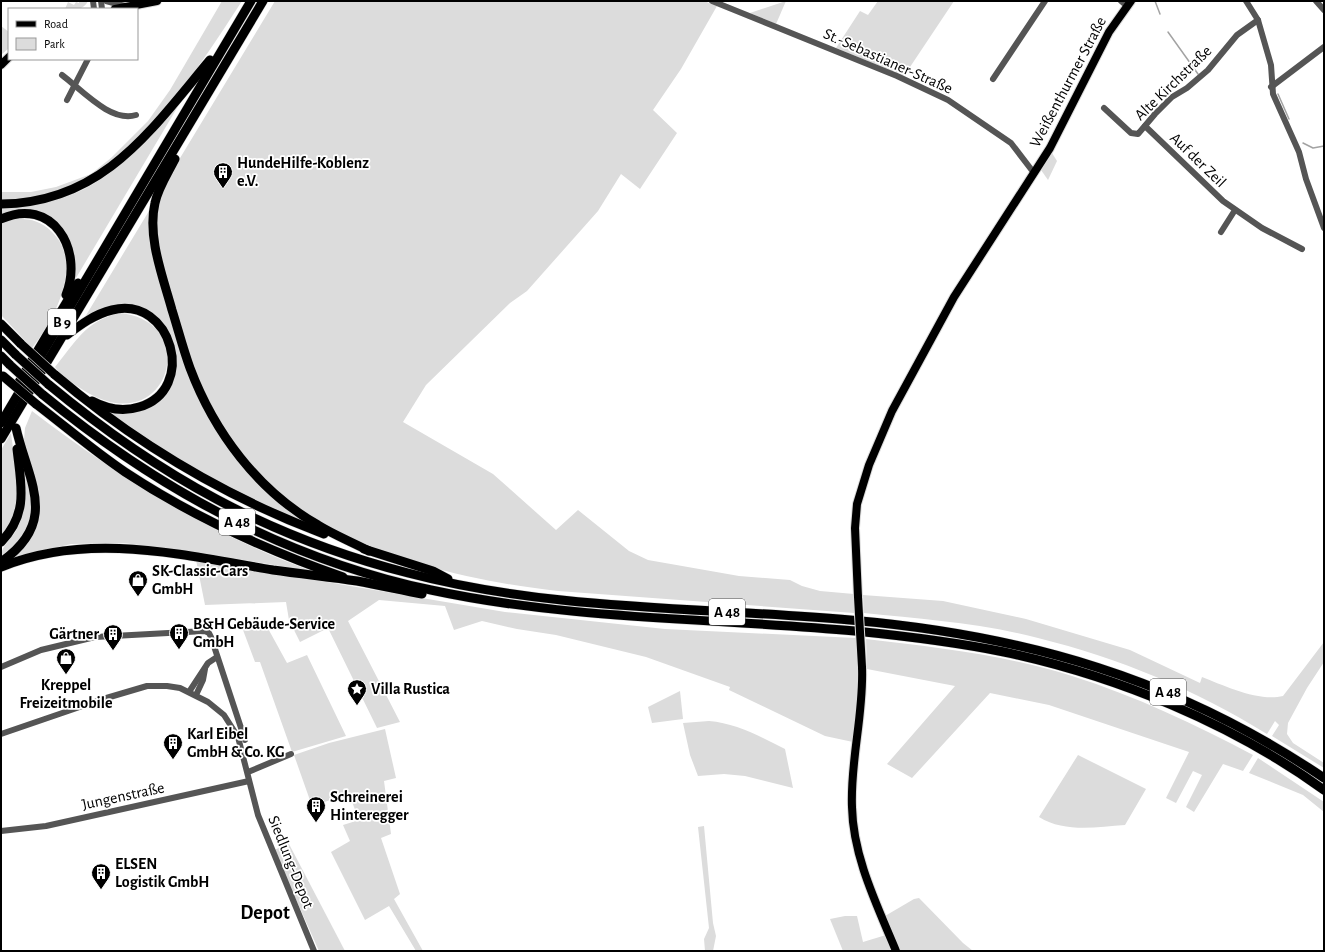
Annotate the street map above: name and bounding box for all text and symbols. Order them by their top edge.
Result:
legend [8,8,138,60]
street label: Weißenthurmer Straße [1027,14,1109,150]
text: Road [44,18,68,30]
street label: St.-Sebastianer-Straße [821,25,955,97]
text: Park [44,38,65,50]
street label: Alte Kirchstraße [1131,43,1215,123]
street label: Auf der Zeil [1167,130,1229,190]
place label: HundeHilfe-Koblenz e.V. [237,155,369,189]
building icon: HundeHilfe-Koblenz e.V. [212,161,234,189]
road number: B 9 [48,309,76,335]
road number: A 48 [219,509,255,535]
place label: SK-Classic-Cars GmbH [152,563,248,597]
shop icon: SK-Classic-Cars GmbH [127,569,149,597]
road number: A 48 [709,599,745,625]
place label: B&H Gebäude-Service GmbH [193,616,336,650]
building icon: B&H Gebäude-Service GmbH [168,622,190,650]
building icon: Gärtner [102,623,124,651]
place label: Gärtner [49,626,99,642]
shop icon: Kreppel Freizeitmobile [55,647,77,675]
place label: Kreppel Freizeitmobile [19,677,113,711]
place icon: Villa Rustica [346,678,368,706]
road number: A 48 [1150,679,1186,705]
place label: Villa Rustica [371,681,450,697]
place label: Karl Eibel GmbH & Co. KG [187,726,285,760]
building icon: Karl Eibel GmbH & Co. KG [162,732,184,760]
street label: Jungenstraße [80,779,166,813]
place label: Schreinerei Hinteregger [330,789,409,823]
building icon: Schreinerei Hinteregger [305,795,327,823]
street label: Siedlung-Depot [265,813,317,911]
place label: ELSEN Logistik GmbH [115,856,209,890]
building icon: ELSEN Logistik GmbH [90,862,112,890]
district label: Depot [240,903,290,923]

